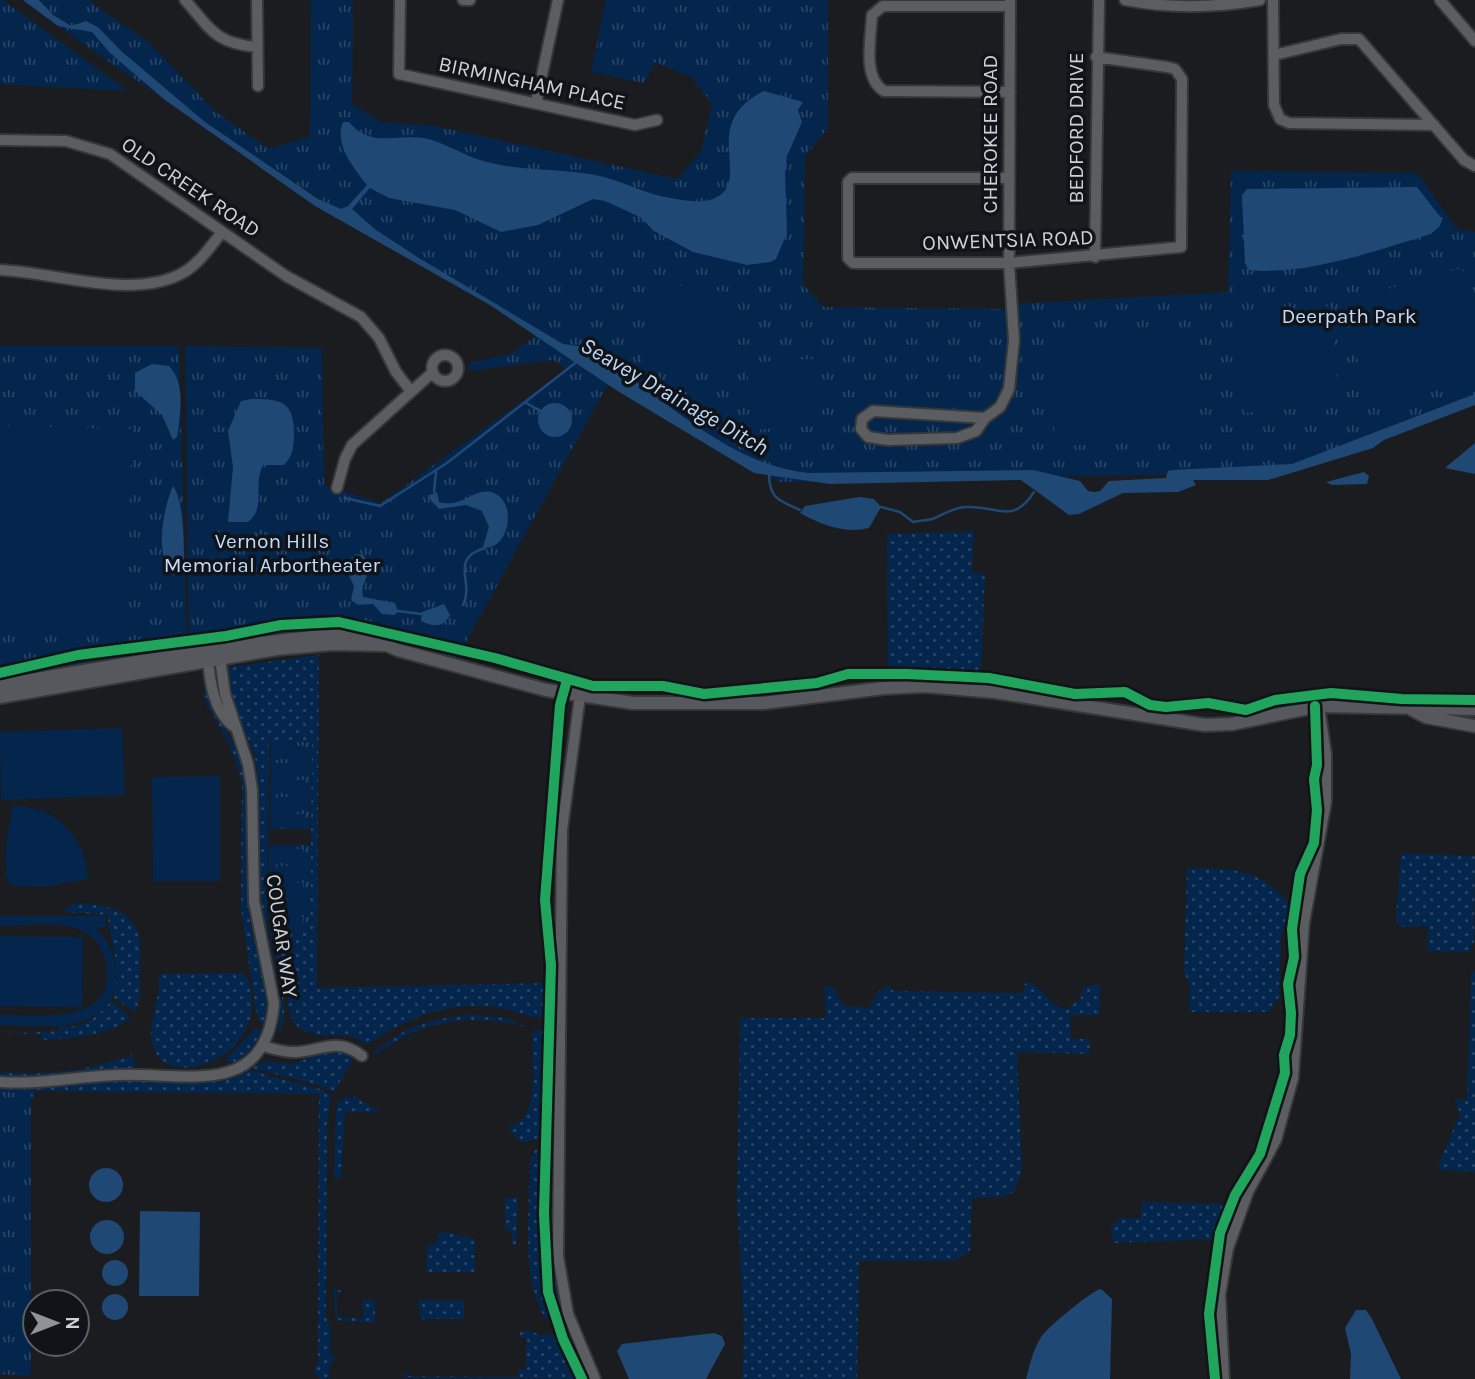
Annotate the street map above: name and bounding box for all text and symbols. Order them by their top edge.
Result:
street label: BIRMINGHAM PLACE [436,51,628,115]
street label: BEDFORD DRIVE [1064,52,1088,204]
street label: CHEROKEE ROAD [978,55,1002,213]
street label: OLD CREEK ROAD [117,132,265,242]
street label: ONWENTSIA ROAD [922,225,1094,255]
park label: Deerpath Park [1281,304,1417,328]
water label: Seavey Drainage Ditch [576,332,773,461]
park label: Vernon Hills Memorial Arbortheater [164,529,381,577]
street label: COUGAR WAY [261,873,303,1000]
north arrow [21,1288,91,1358]
text: N [61,1316,83,1330]

